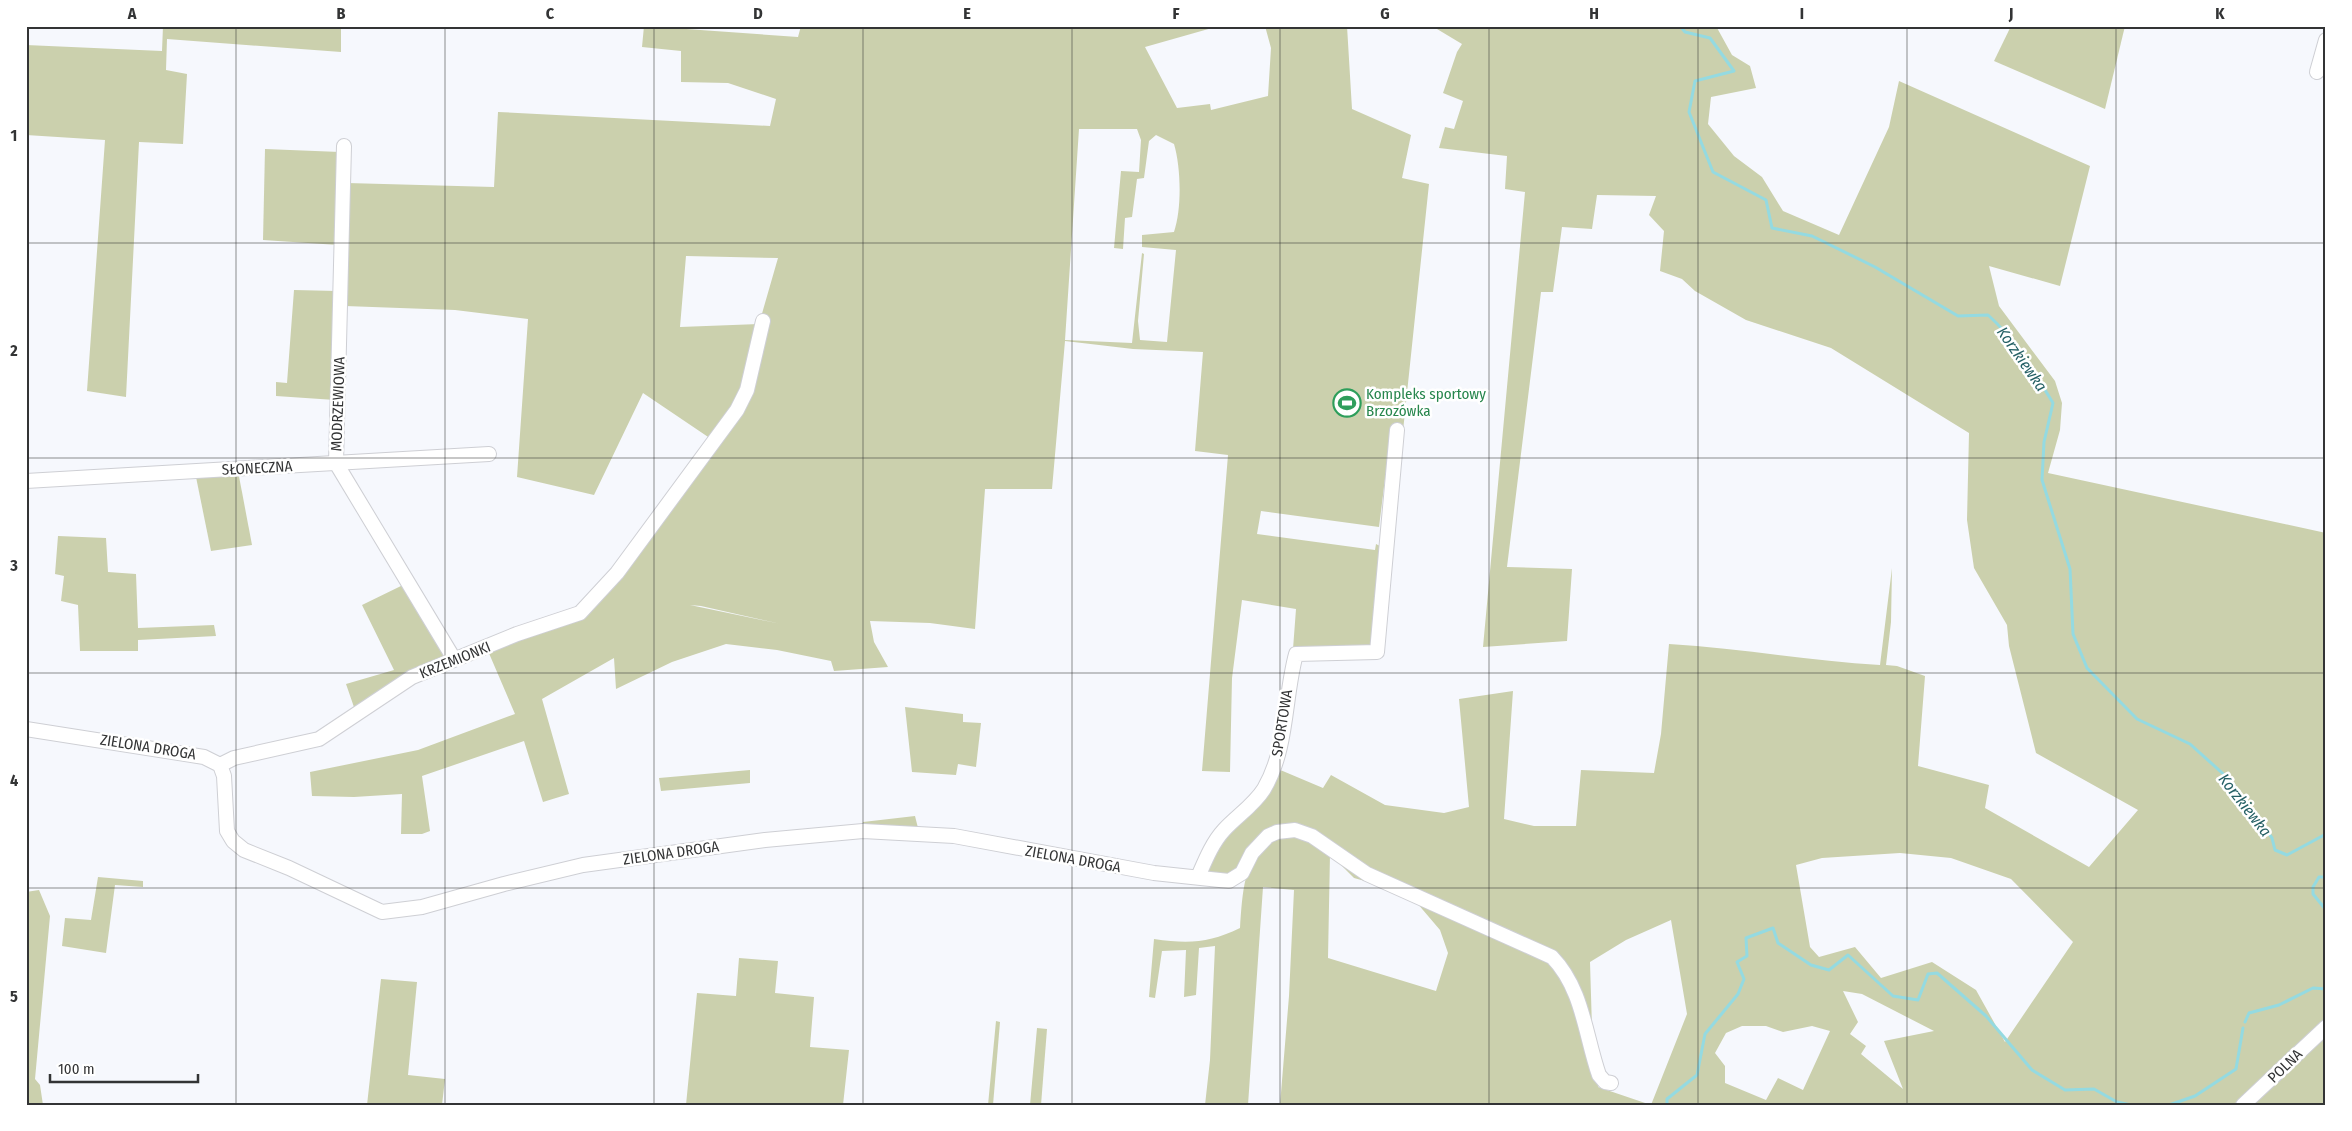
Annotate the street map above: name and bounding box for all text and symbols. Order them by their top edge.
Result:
text: A [127,4,137,23]
text: B [337,4,346,23]
text: C [546,4,555,23]
text: D [753,4,763,23]
text: E [963,4,971,23]
text: F [1172,4,1180,23]
text: G [1380,4,1390,23]
text: H [1589,4,1599,23]
text: I [1800,4,1804,23]
text: J [2008,4,2013,23]
text: K [2215,4,2225,23]
text: 1 [11,126,17,145]
water label: Korzkiewka [1993,323,2051,395]
text: 2 [9,341,18,360]
street label: MODRZEWIOWA [327,356,349,452]
place label: Kompleks sportowy Brzozówka [1366,385,1486,420]
sports icon: Kompleks sportowy Brzozówka [1332,388,1362,418]
street label: SŁONECZNA [221,457,293,479]
text: 3 [9,556,18,575]
street label: KRZEMIONKI [417,638,493,682]
street label: SPORTOWA [1268,688,1296,758]
street label: ZIELONA DROGA [99,731,197,763]
water label: Korzkiewka [2215,770,2275,840]
text: 4 [10,771,18,790]
street label: ZIELONA DROGA [622,837,720,869]
street label: ZIELONA DROGA [1024,842,1122,876]
text: 5 [10,987,18,1006]
street label: POLNA [2264,1045,2306,1087]
scale bar [50,1051,198,1083]
text: 100 m [58,1060,95,1078]

